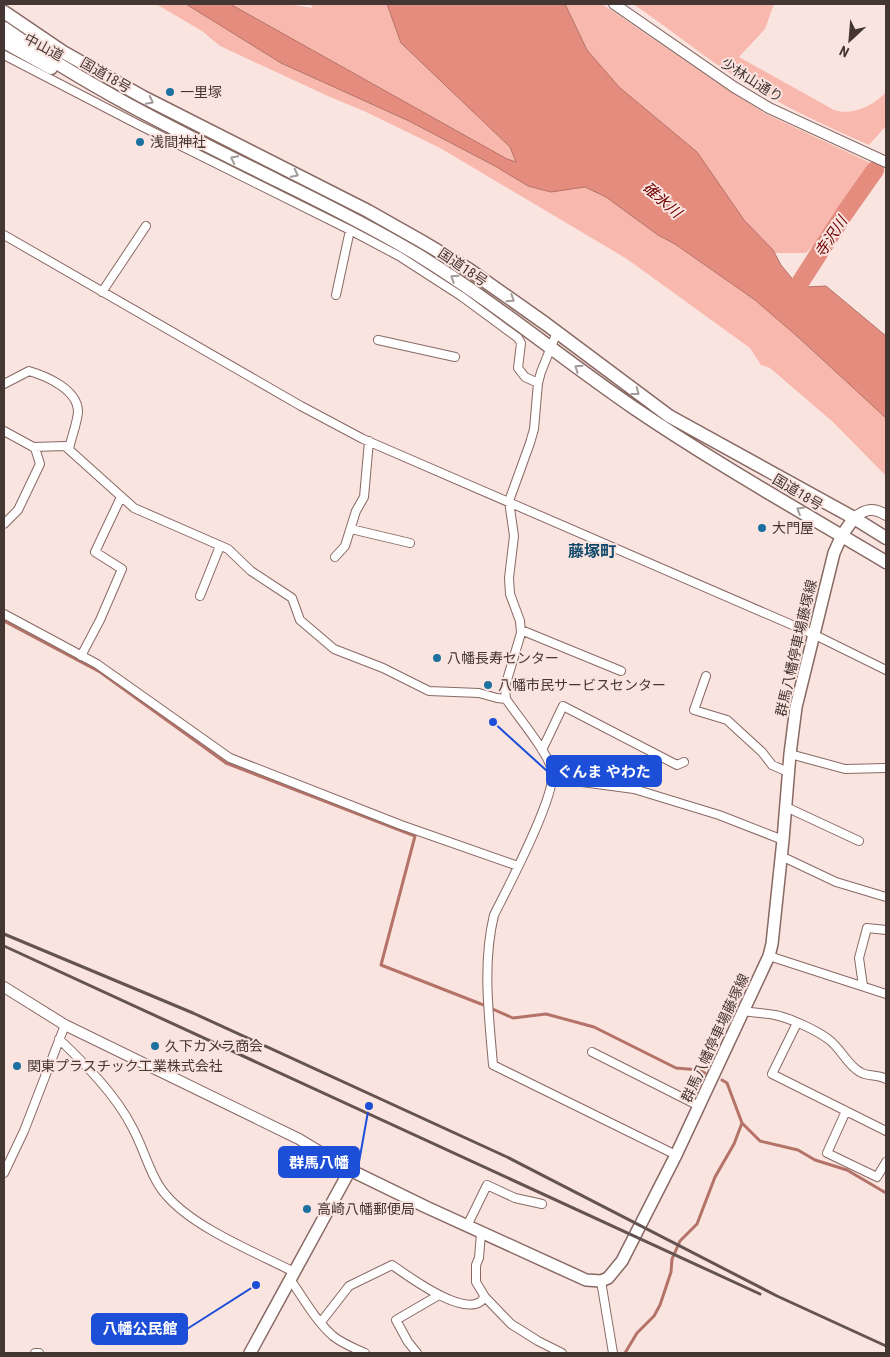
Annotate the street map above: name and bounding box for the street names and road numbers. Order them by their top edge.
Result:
street label: 中山道 [22,30,66,64]
street label: 国道18号 [78,54,134,96]
street label: 少林山通り [718,55,786,105]
street label: 国道18号 [435,245,491,289]
street label: 国道18号 [770,471,826,513]
street label: 群馬八幡停車場藤塚線 [772,578,820,718]
street label: 群馬八幡停車場藤塚線 [678,971,752,1105]

